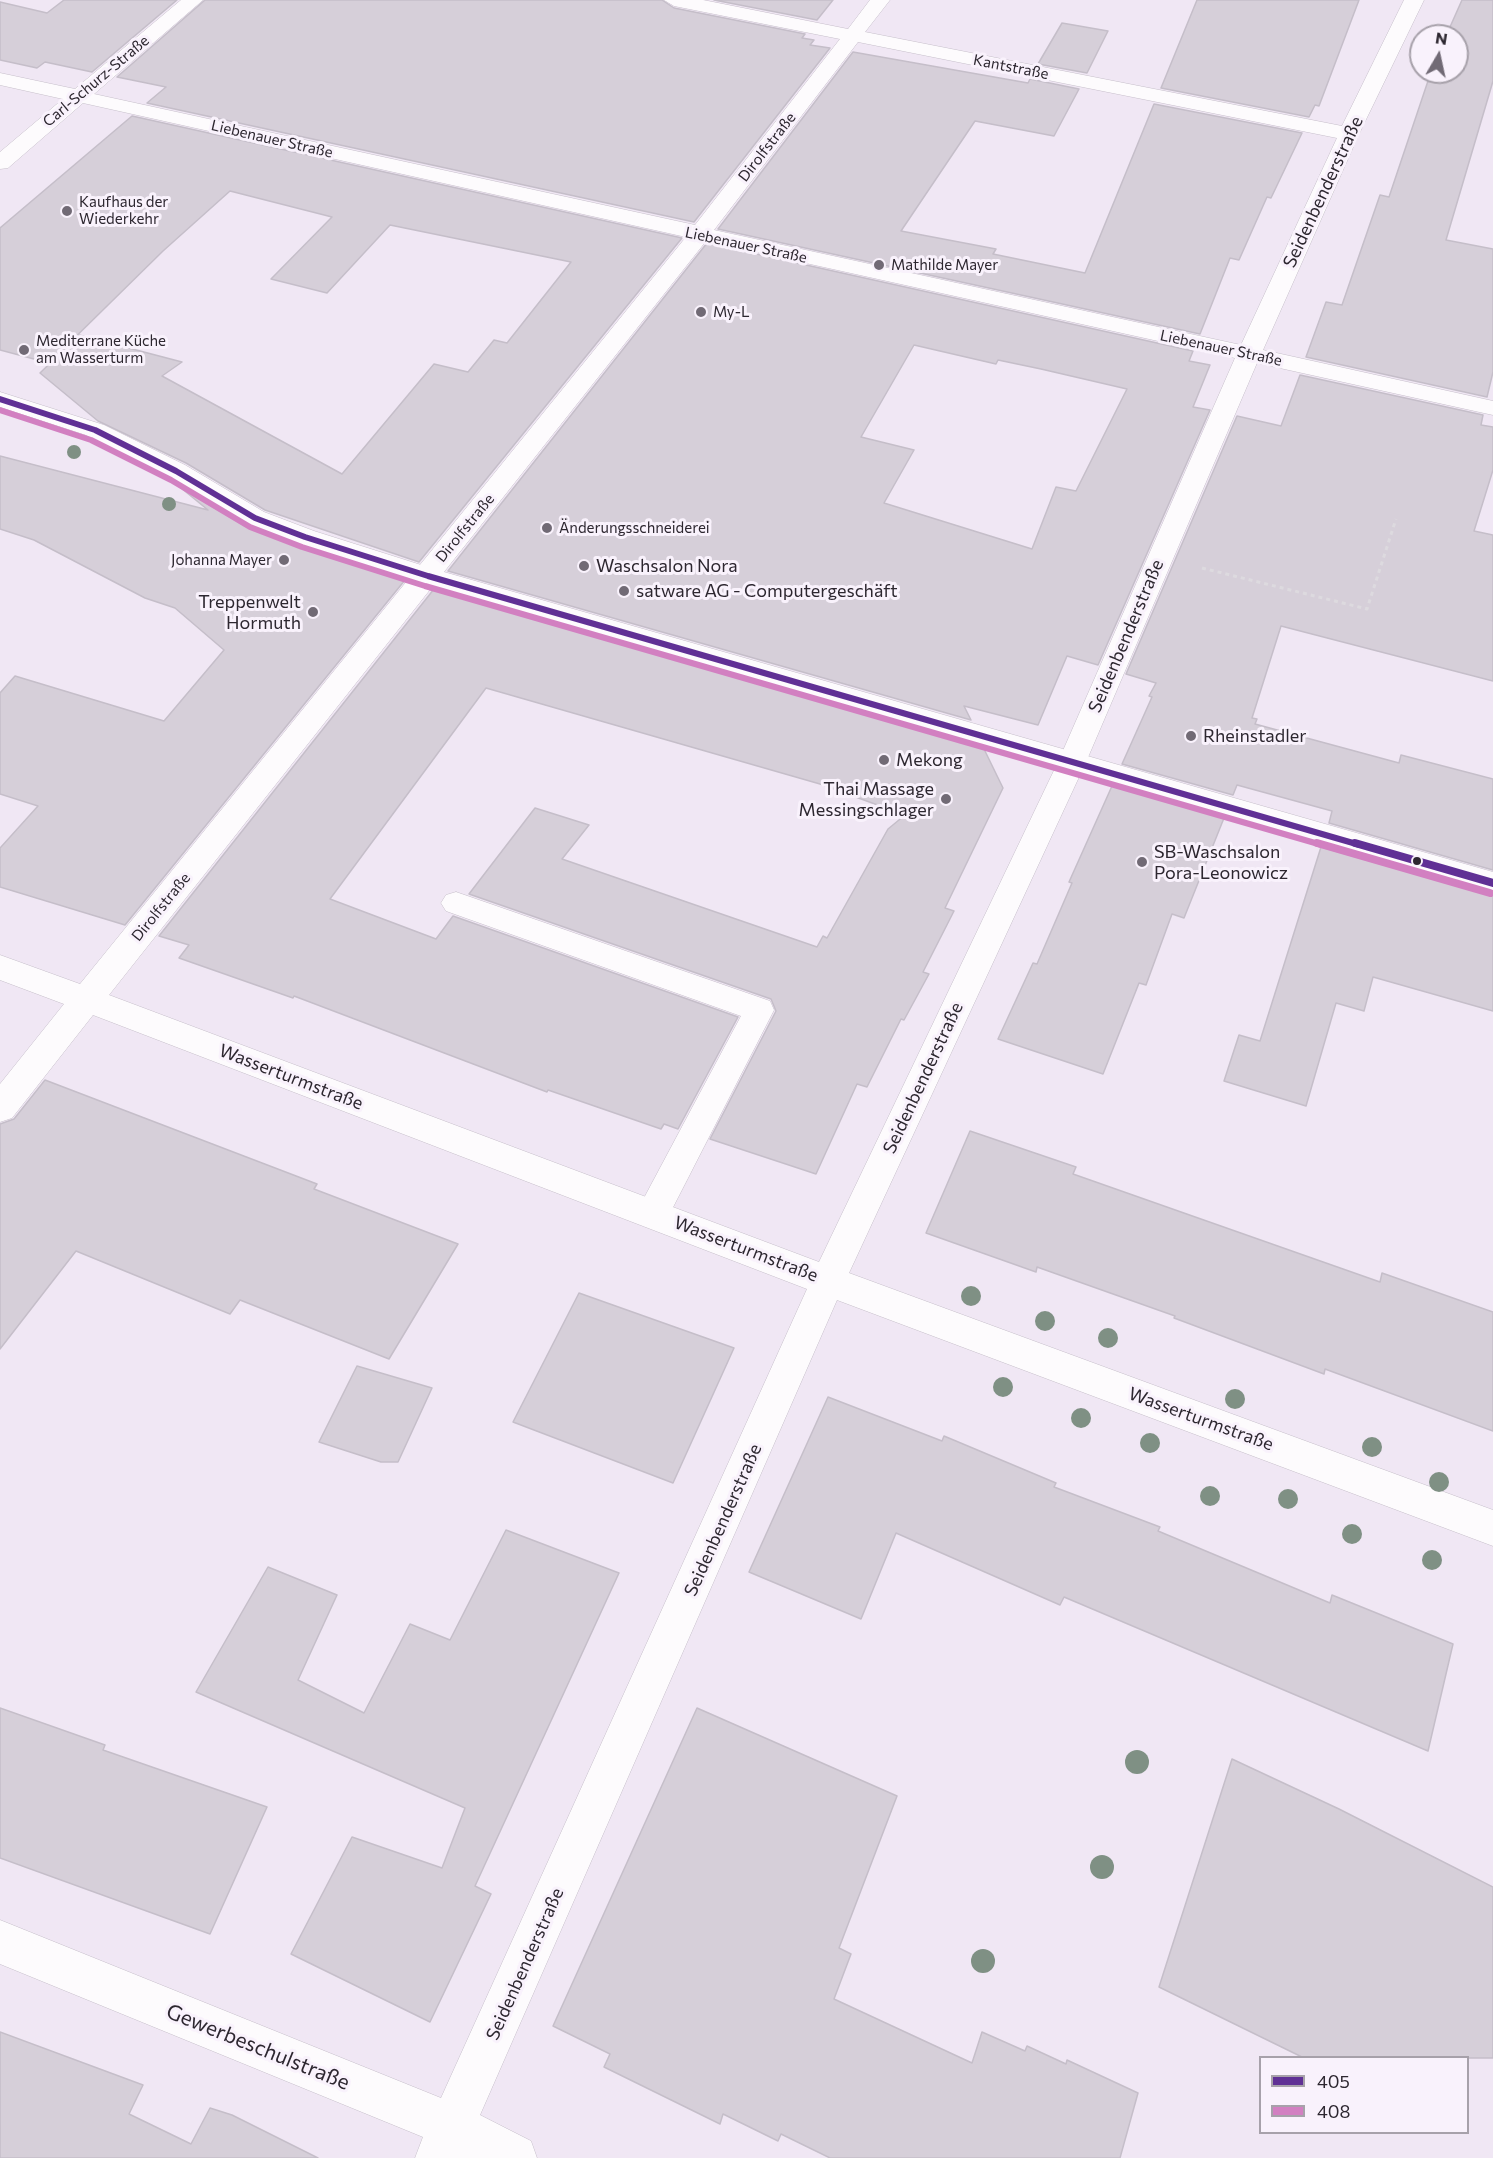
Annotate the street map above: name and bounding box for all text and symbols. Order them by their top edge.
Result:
north arrow [1409,24,1469,84]
text: N [1434,27,1449,48]
street label: Carl-Schurz-Straße [39,31,153,131]
street label: Kantstraße [972,51,1050,83]
street label: Dirolfstraße [734,109,800,185]
street label: Seidenbenderstraße [1278,113,1368,271]
street label: Liebenauer Straße [209,116,335,162]
place label: Kaufhaus der Wiederkehr [79,193,168,228]
marker: Kaufhaus der Wiederkehr [60,204,74,218]
street label: Liebenauer Straße [683,223,809,267]
place label: Mathilde Mayer [891,256,998,274]
marker: Mathilde Mayer [872,258,886,272]
place label: My-L [713,303,750,321]
marker: My-L [694,305,708,319]
street label: Liebenauer Straße [1158,326,1284,370]
place label: Mediterrane Küche am Wasserturm [36,332,166,367]
marker: Mediterrane Küche am Wasserturm [17,343,31,357]
street label: Dirolfstraße [432,490,498,566]
place label: Änderungsschneiderei [559,519,710,537]
marker: Änderungsschneiderei [540,521,554,535]
place label: Johanna Mayer [171,551,272,569]
marker: Johanna Mayer [277,553,291,567]
place label: Waschsalon Nora [596,555,738,577]
street label: Seidenbenderstraße [1084,556,1168,716]
marker: Waschsalon Nora [577,559,591,573]
place label: satware AG - Computergeschäft [636,580,898,602]
marker: satware AG - Computergeschäft [617,584,631,598]
place label: Treppenwelt Hormuth [198,591,301,634]
marker: Treppenwelt Hormuth [306,605,320,619]
place label: Rheinstadler [1203,725,1306,747]
marker: Rheinstadler [1184,729,1198,743]
place label: Mekong [896,749,963,771]
marker: Mekong [877,753,891,767]
place label: Thai Massage Messingschlager [799,778,934,820]
marker: Thai Massage Messingschlager [939,792,953,806]
place label: SB-Waschsalon Pora-Leonowicz [1154,841,1288,884]
marker: SB-Waschsalon Pora-Leonowicz [1135,855,1149,869]
unlabelled marker [1411,855,1423,867]
street label: Dirolfstraße [128,869,194,945]
street label: Seidenbenderstraße [878,999,968,1157]
street label: Wasserturmstraße [216,1040,366,1114]
street label: Wasserturmstraße [671,1212,821,1286]
street label: Wasserturmstraße [1126,1383,1276,1455]
street label: Seidenbenderstraße [680,1440,766,1600]
street label: Seidenbenderstraße [482,1884,568,2044]
street label: Gewerbeschulstraße [163,1999,353,2095]
legend [1259,2056,1469,2134]
text: 405 [1317,2070,1350,2092]
text: 408 [1317,2100,1350,2122]

